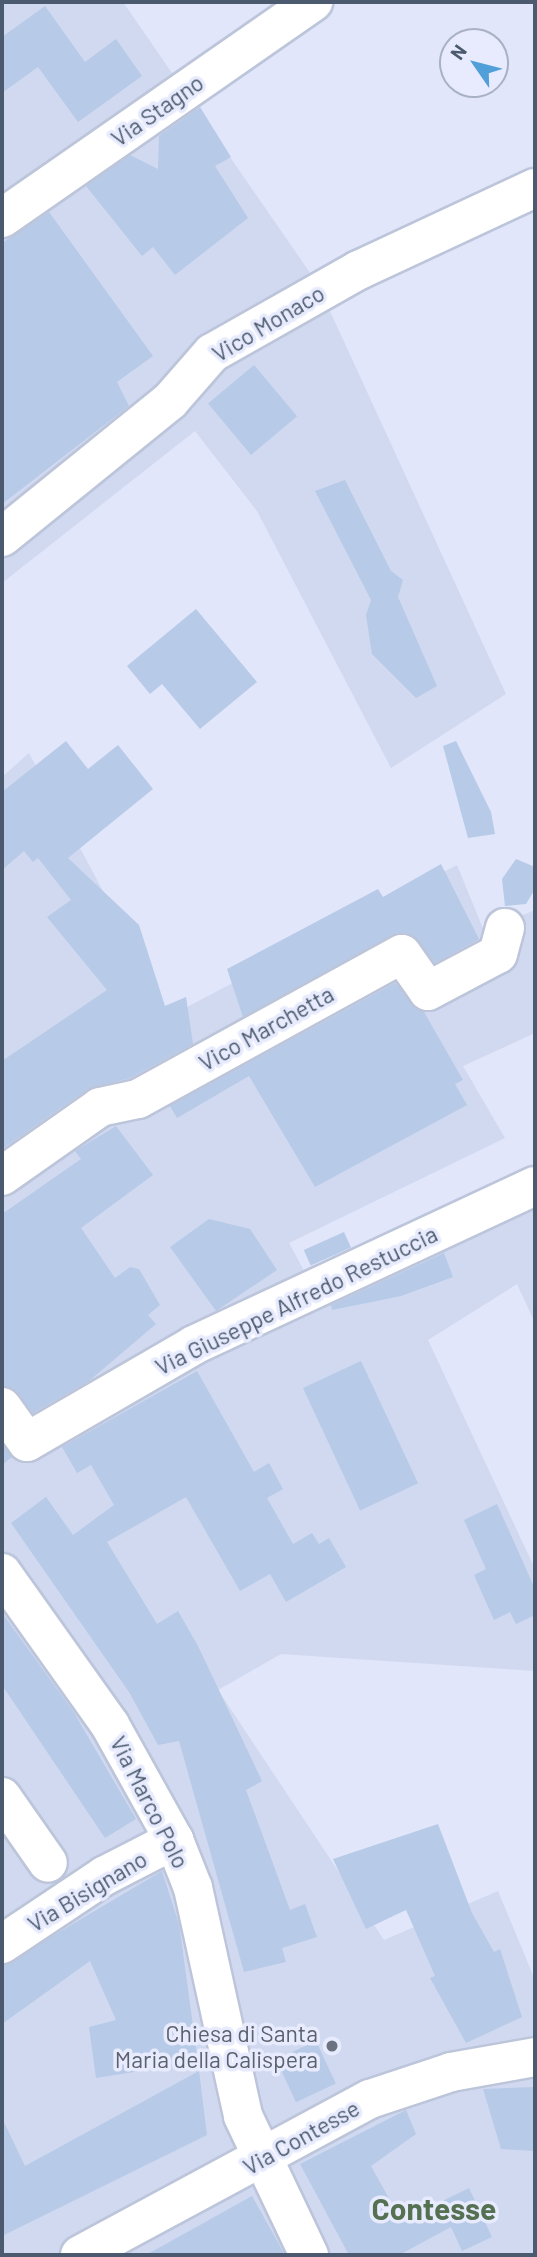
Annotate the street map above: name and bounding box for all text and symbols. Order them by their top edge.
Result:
north arrow [439,28,509,98]
text: N [445,40,471,64]
street label: Via Stagno [106,68,208,152]
street label: Vico Monaco [207,279,329,367]
street label: Vico Marchetta [194,980,338,1076]
street label: Via Giuseppe Alfredo Restuccia [150,1220,442,1380]
street label: Via Marco Polo [105,1731,195,1873]
street label: Via Bisignano [22,1845,152,1937]
place label: Chiesa di Santa Maria della Calispera [115,2019,318,2073]
marker: Chiesa di Santa Maria della Calispera [324,2038,340,2054]
street label: Via Contesse [238,2094,364,2180]
district label: Contesse [372,2190,496,2226]

